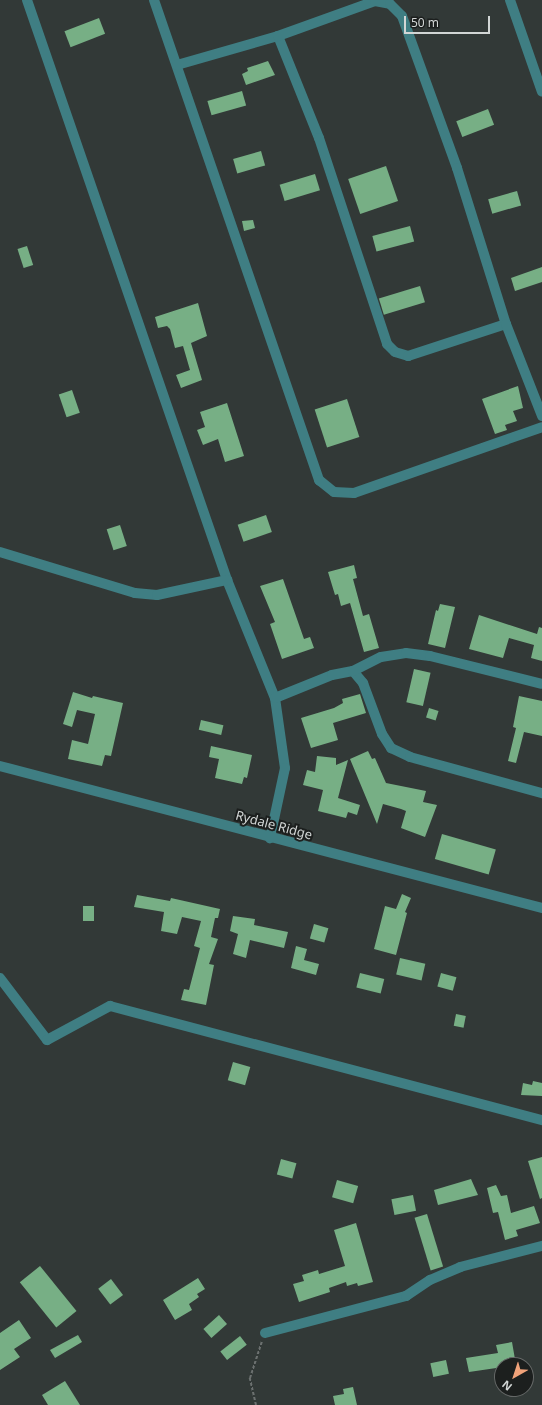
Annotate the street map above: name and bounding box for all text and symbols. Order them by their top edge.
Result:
scale bar [406,8,492,34]
text: 50 m [411,14,439,31]
street label: Rydale Ridge [234,807,314,843]
north arrow [494,1357,534,1397]
text: N [499,1377,515,1395]

